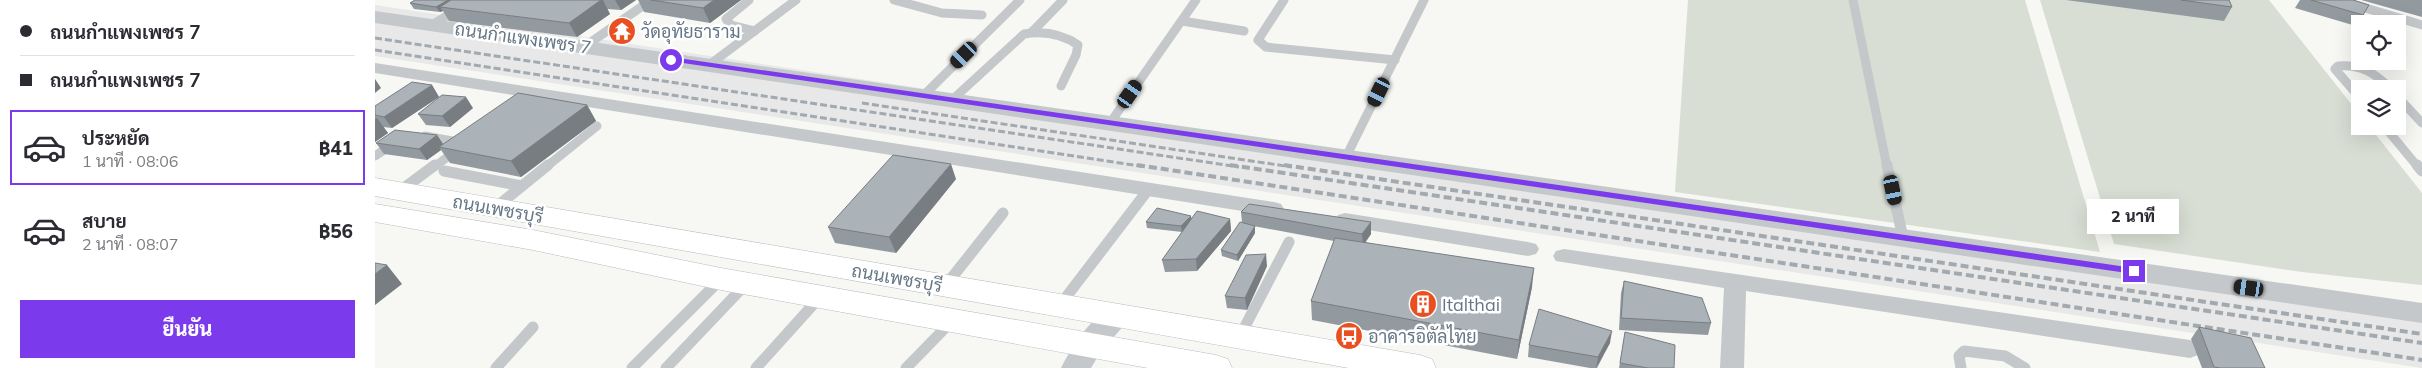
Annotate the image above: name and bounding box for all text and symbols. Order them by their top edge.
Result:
map controls [2351,15,2406,135]
button: locate [2351,15,2406,70]
temple icon: วัดอุทัยธาราม [607,16,637,46]
street label: ถนนกำแพงเพชร 7 [453,17,593,59]
text: ถนนกำแพงเพชร 7 [50,20,201,44]
place label: วัดอุทัยธาราม [641,20,741,44]
car [948,39,979,71]
route start [660,49,682,71]
text: ถนนกำแพงเพชร 7 [50,68,201,92]
car [1365,75,1392,109]
car [1115,77,1144,111]
button: layers [2351,80,2406,135]
icon: car [22,125,67,170]
text: ประหยัด [82,126,150,150]
text: ฿41 [319,136,353,160]
text: 1 นาที · 08:06 [82,151,178,171]
car [1882,174,1903,206]
street label: ถนนเพชรบุรี [451,189,546,229]
callout: 2 นาที [2088,198,2180,234]
text: 2 นาที [2111,206,2155,226]
icon: car [22,208,67,253]
text: สบาย [82,209,127,233]
text: ฿56 [319,219,353,243]
text: 2 นาที · 08:07 [82,234,178,254]
street label: ถนนเพชรบุรี [850,258,945,298]
route end [2123,260,2145,282]
car [2233,278,2264,298]
building icon: Italthai [1408,289,1438,319]
place label: Italthai [1442,293,1500,316]
button: ยืนยัน [20,300,355,358]
bus stop icon: อาคารอิตัลไทย [1334,321,1364,351]
place label: อาคารอิตัลไทย [1368,324,1477,348]

